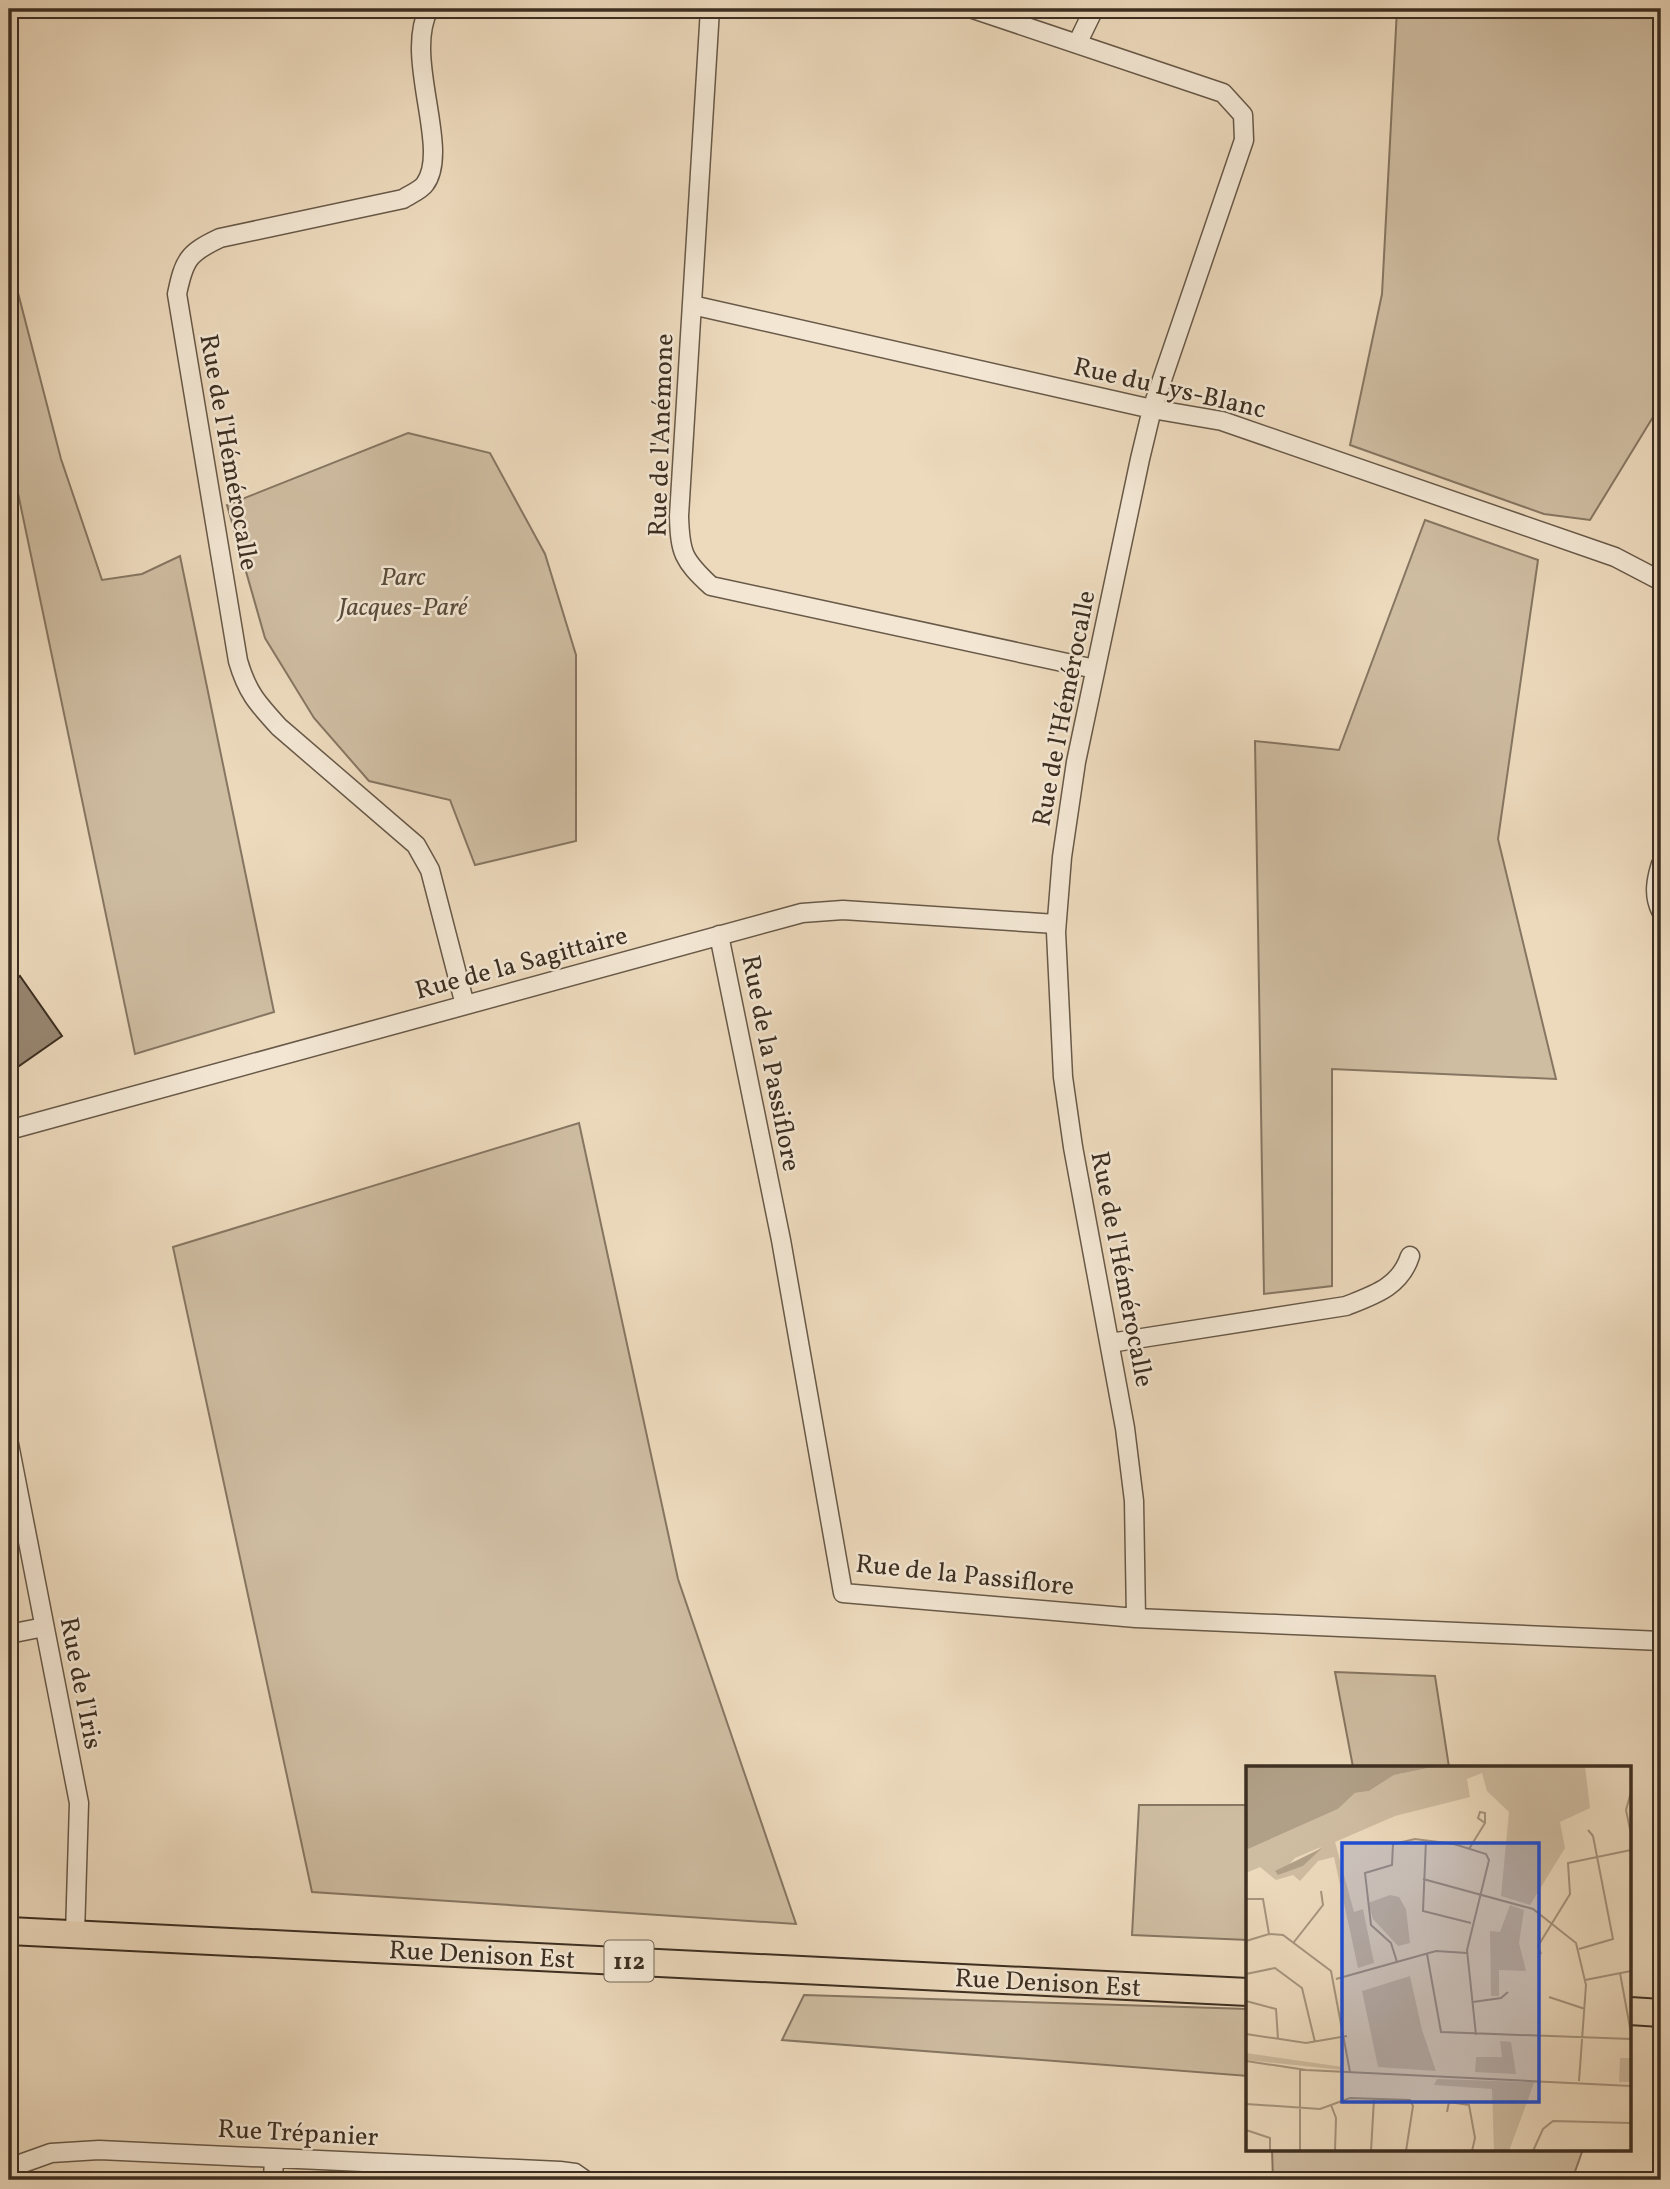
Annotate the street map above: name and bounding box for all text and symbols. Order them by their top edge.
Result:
street label: Rue de l'Hémérocalle [190,331,267,573]
street label: Rue de l'Anémone [640,333,684,537]
street label: Rue du Lys-Blanc [1070,349,1269,429]
park label: Parc Jacques-Paré [335,560,469,626]
street label: Rue de l'Hémérocalle [1024,588,1105,829]
street label: Rue de la Sagittaire [411,918,632,1010]
street label: Rue de la Passiflore [731,952,809,1175]
street label: Rue de l'Hémérocalle [1081,1149,1162,1390]
street label: Rue de la Passiflore [854,1547,1076,1605]
street label: Rue de l'Iris [50,1614,110,1753]
inset map [1246,1766,1632,2150]
street label: Rue Denison Est [388,1933,576,1979]
road number: 112 [604,1940,654,1982]
street label: Rue Denison Est [954,1961,1142,2007]
street label: Rue Trépanier [217,2112,379,2156]

